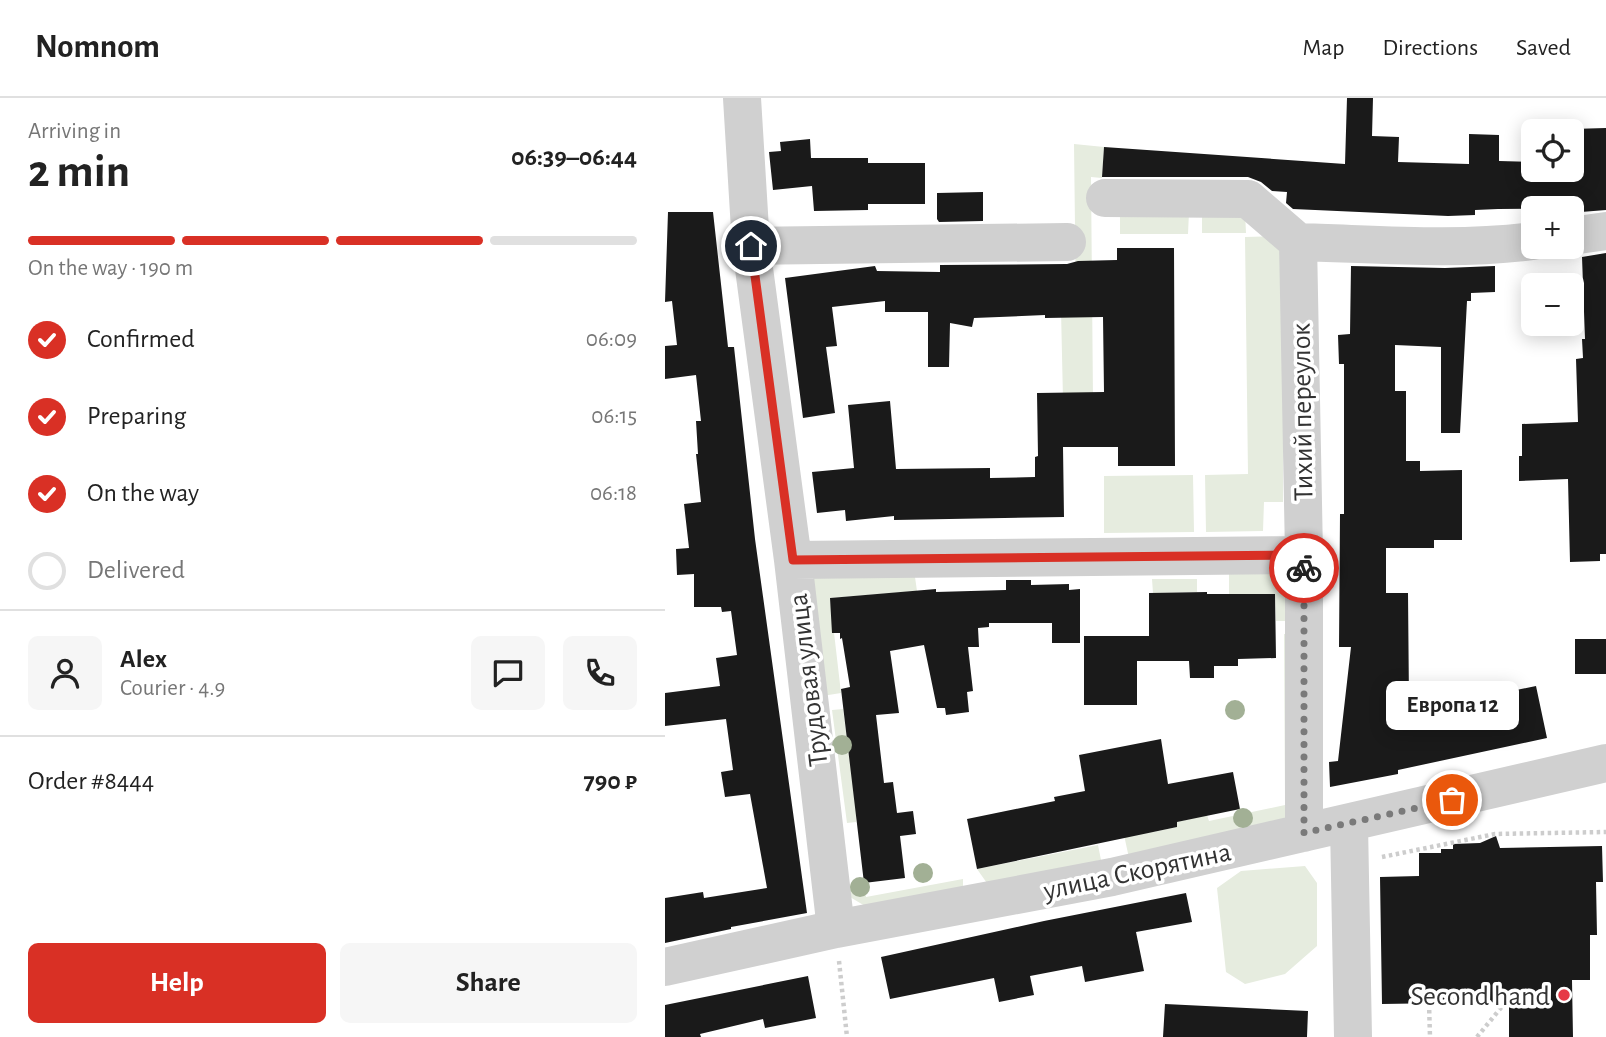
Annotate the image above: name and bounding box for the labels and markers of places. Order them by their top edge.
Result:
pin [721,216,781,276]
callout: Европа 12 [1385,681,1519,730]
pin [1422,770,1482,830]
place label: Second hand [1410,983,1550,1011]
marker: Second hand [1556,987,1572,1003]

